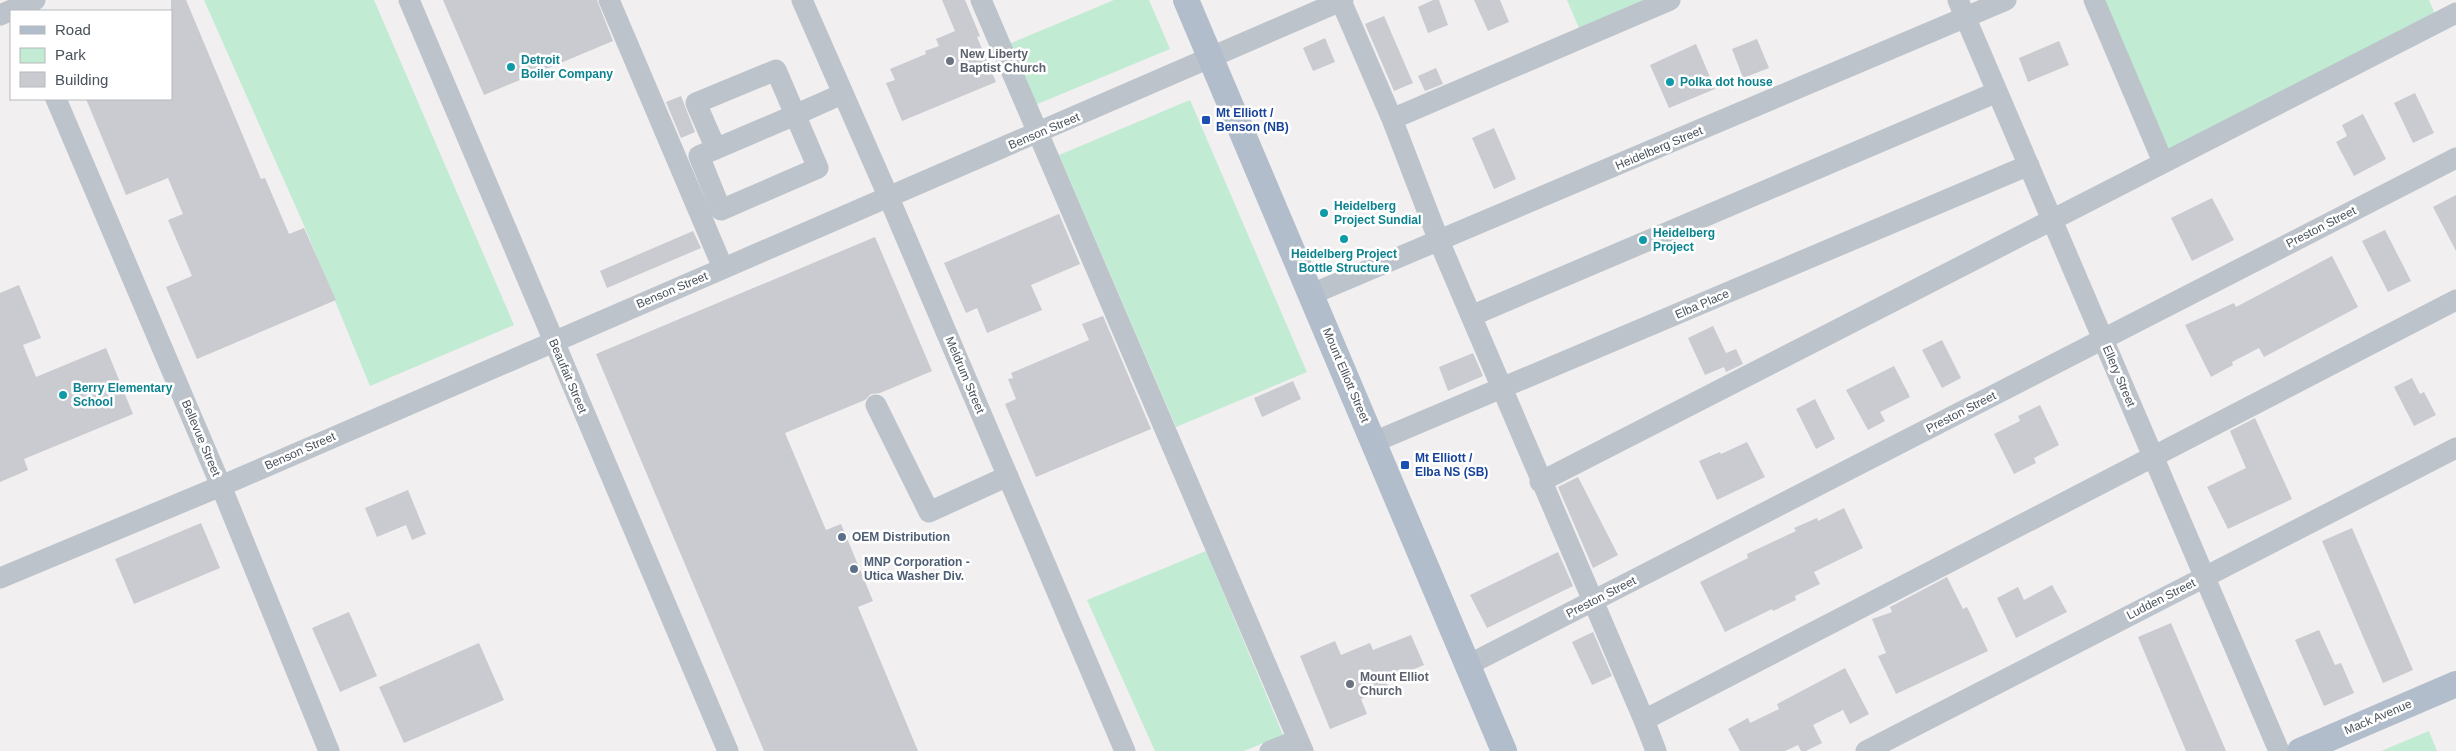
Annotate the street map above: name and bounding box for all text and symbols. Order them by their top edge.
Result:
legend [10,10,172,100]
text: Road [55,21,91,38]
text: Park [55,46,86,63]
place label: New Liberty Baptist Church [960,47,1046,75]
place label: Detroit Boiler Company [521,53,613,81]
marker: New Liberty Baptist Church [944,55,956,67]
marker: Detroit Boiler Company [505,61,517,73]
text: Building [55,71,108,88]
place label: Polka dot house [1680,75,1773,89]
marker: Polka dot house [1664,76,1676,88]
place label: Mt Elliott / Benson (NB) [1216,106,1289,134]
street label: Benson Street [1006,109,1082,152]
marker: Mt Elliott / Benson (NB) [1200,114,1212,126]
street label: Heidelberg Street [1613,123,1705,173]
place label: Heidelberg Project Sundial [1334,199,1421,227]
street label: Preston Street [2284,203,2359,251]
marker: Heidelberg Project Sundial [1318,207,1330,219]
place label: Heidelberg Project [1653,226,1715,254]
marker: Heidelberg Project Bottle Structure [1338,233,1350,245]
marker: Heidelberg Project [1637,234,1649,246]
place label: Heidelberg Project Bottle Structure [1291,247,1397,275]
street label: Benson Street [634,268,710,311]
street label: Elba Place [1673,286,1731,322]
street label: Mount Elliott Street [1320,326,1373,425]
street label: Meldrum Street [943,335,988,416]
street label: Beaufait Street [546,337,590,416]
street label: Ellery Street [2100,343,2138,409]
place label: Berry Elementary School [73,381,173,409]
street label: Preston Street [1924,388,1999,436]
marker: Berry Elementary School [57,389,69,401]
street label: Bellevue Street [179,398,224,479]
street label: Benson Street [262,429,338,473]
place label: Mt Elliott / Elba NS (SB) [1415,451,1488,479]
marker: Mt Elliott / Elba NS (SB) [1399,459,1411,471]
place label: OEM Distribution [852,530,950,544]
marker: OEM Distribution [836,531,848,543]
place label: MNP Corporation - Utica Washer Div. [864,555,970,583]
marker: MNP Corporation - Utica Washer Div. [848,563,860,575]
street label: Preston Street [1564,573,1639,621]
street label: Ludden Street [2124,575,2198,622]
place label: Mount Elliot Church [1360,670,1429,698]
marker: Mount Elliot Church [1344,678,1356,690]
street label: Mack Avenue [2342,696,2414,737]

